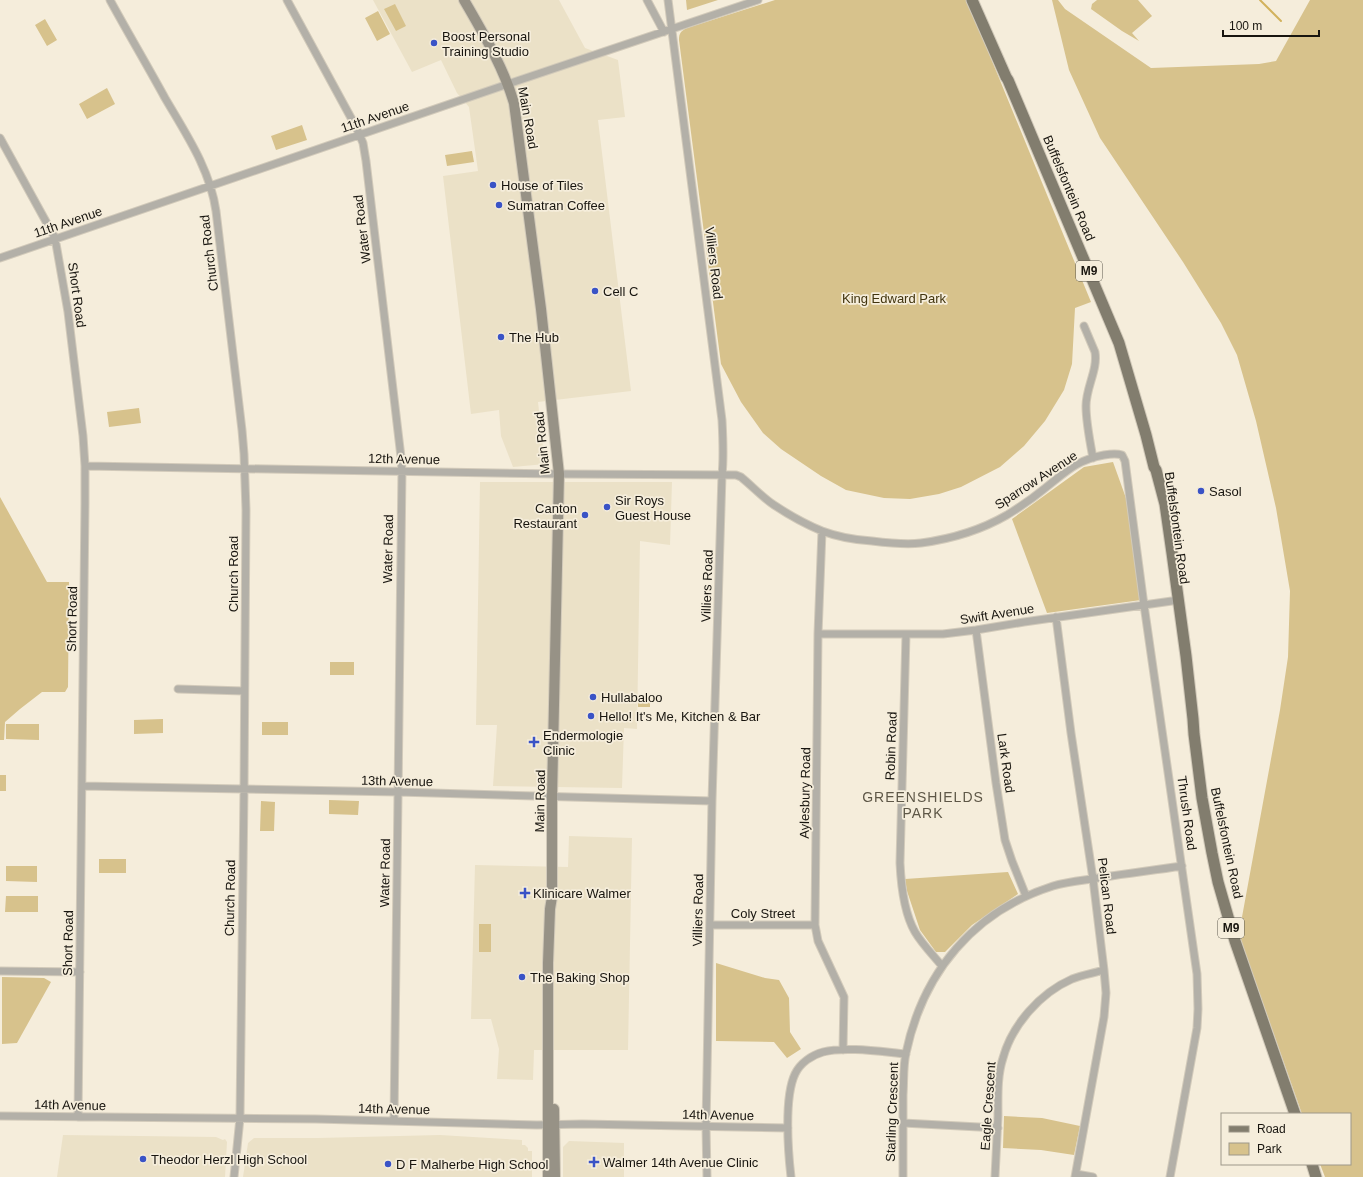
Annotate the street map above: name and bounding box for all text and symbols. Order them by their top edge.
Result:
scale bar [1223,12,1319,38]
text: 100 m [1229,19,1262,33]
place label: Boost Personal Training Studio [442,29,530,59]
marker: Boost Personal Training Studio [429,38,439,48]
street label: Main Road [515,86,541,150]
street label: 11th Avenue [339,98,411,136]
street label: Buffelsfontein Road [1040,133,1098,243]
place label: House of Tiles [501,178,584,193]
marker: House of Tiles [488,180,498,190]
street label: Water Road [350,194,374,264]
place label: Sumatran Coffee [507,198,605,213]
marker: Sumatran Coffee [494,200,504,210]
street label: 11th Avenue [32,203,104,241]
street label: Church Road [197,214,221,292]
street label: Villiers Road [702,226,726,300]
street label: Short Road [65,261,89,329]
road number: M9 [1076,261,1102,281]
place label: Cell C [603,284,638,299]
marker: Cell C [590,286,600,296]
park label: King Edward Park [842,291,947,306]
place label: The Hub [509,330,559,345]
marker: The Hub [496,332,506,342]
street label: Main Road [531,411,553,475]
street label: Sparrow Avenue [992,448,1080,512]
street label: 12th Avenue [368,451,440,467]
street label: Buffelsfontein Road [1162,471,1192,585]
place label: Sasol [1209,484,1242,499]
marker: Sasol [1196,486,1206,496]
place label: Sir Roys Guest House [615,493,691,523]
place label: Canton Restaurant [513,501,577,531]
marker: Sir Roys Guest House [602,502,612,512]
marker: Canton Restaurant [580,510,590,520]
street label: Water Road [380,514,396,584]
street label: Church Road [226,536,241,612]
street label: Villiers Road [698,549,716,623]
street label: Short Road [64,586,80,652]
street label: Swift Avenue [959,601,1035,627]
place label: Hullabaloo [601,690,662,705]
marker: Hullabaloo [588,692,598,702]
place label: Hello! It's Me, Kitchen & Bar [599,709,761,724]
marker: Hello! It's Me, Kitchen & Bar [586,711,596,721]
street label: Robin Road [882,711,900,781]
place label: Endermologie Clinic [543,728,623,758]
street label: Lark Road [994,732,1018,794]
marker: Endermologie Clinic [528,736,540,748]
street label: Aylesbury Road [797,747,813,839]
street label: Main Road [532,769,548,833]
street label: 13th Avenue [361,773,433,789]
street label: Thrush Road [1174,775,1200,851]
street label: Buffelsfontein Road [1208,786,1246,900]
district label: GREENSHIELDS PARK [862,789,984,821]
street label: Water Road [377,838,393,908]
street label: Pelican Road [1095,857,1119,935]
street label: Church Road [222,860,238,936]
street label: Villiers Road [690,873,706,947]
place label: Klinicare Walmer [533,886,631,901]
marker: Klinicare Walmer [520,888,530,898]
street label: Coly Street [731,906,796,921]
street label: Short Road [60,910,76,976]
road number: M9 [1218,918,1244,938]
place label: The Baking Shop [530,970,630,985]
marker: The Baking Shop [517,972,527,982]
street label: Eagle Crescent [977,1061,999,1151]
street label: Starling Crescent [883,1062,901,1162]
street label: 14th Avenue [34,1097,106,1113]
street label: 14th Avenue [358,1101,430,1117]
street label: 14th Avenue [682,1107,754,1123]
legend [1221,1113,1351,1165]
text: Road [1257,1122,1286,1136]
text: Park [1257,1142,1283,1156]
place label: Theodor Herzl High School [151,1152,307,1167]
marker: Theodor Herzl High School [138,1154,148,1164]
place label: Walmer 14th Avenue Clinic [603,1155,759,1170]
marker: Walmer 14th Avenue Clinic [588,1156,600,1168]
place label: D F Malherbe High School [396,1157,549,1172]
marker: D F Malherbe High School [383,1159,393,1169]

